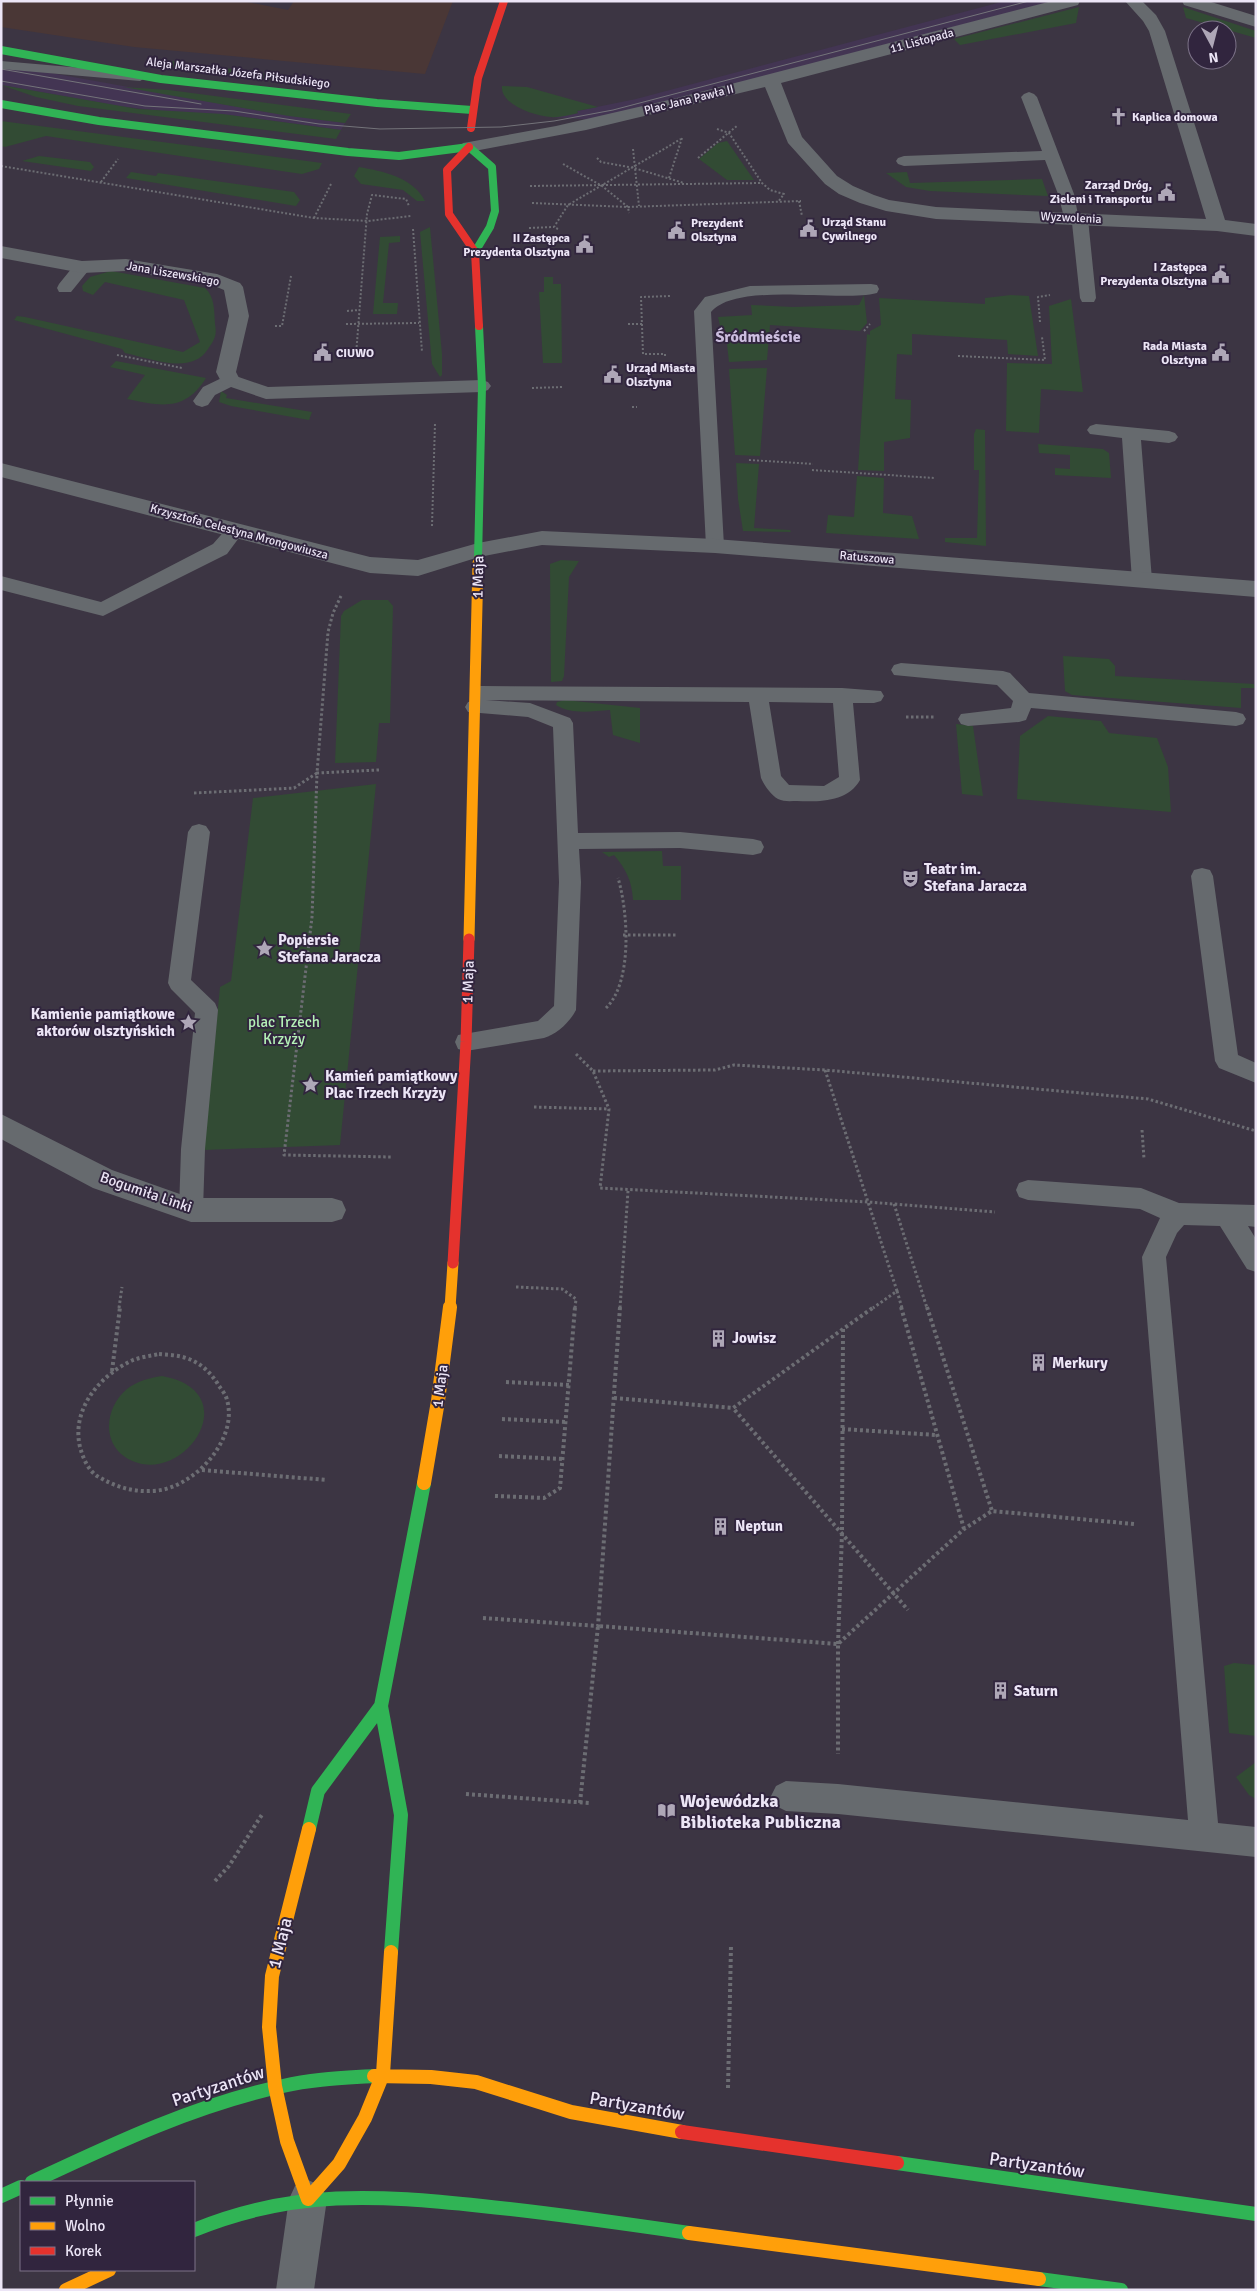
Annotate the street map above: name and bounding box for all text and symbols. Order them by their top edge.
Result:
north arrow [1187,20,1237,70]
street label: 11 Listopada [889,25,955,57]
text: N [1208,48,1219,66]
street label: Aleja Marszałka Józefa Piłsudskiego [145,54,331,92]
street label: Plac Jana Pawła II [643,82,735,118]
church icon: Kaplica domowa [1108,107,1128,127]
place label: Kaplica domowa [1132,110,1218,125]
place label: Zarząd Dróg, Zieleni i Transportu [1050,178,1152,207]
public building icon: Zarząd Dróg, Zieleni i Transportu [1156,182,1176,202]
street label: Wyzwolenia [1040,209,1102,227]
place label: Urząd Stanu Cywilnego [822,215,886,244]
place label: Prezydent Olsztyna [691,216,744,245]
public building icon: Urząd Stanu Cywilnego [798,219,818,239]
public building icon: Prezydent Olsztyna [667,220,687,240]
place label: II Zastępca Prezydenta Olsztyna [463,231,570,260]
public building icon: II Zastępca Prezydenta Olsztyna [574,235,594,255]
street label: Jana Liszewskiego [126,258,220,290]
place label: I Zastępca Prezydenta Olsztyna [1100,260,1207,289]
public building icon: I Zastępca Prezydenta Olsztyna [1211,264,1231,284]
district label: Śródmieście [715,327,801,347]
place label: Rada Miasta Olsztyna [1143,339,1207,368]
public building icon: CIUWO [312,343,332,363]
public building icon: Rada Miasta Olsztyna [1211,343,1231,363]
place label: CIUWO [336,346,374,361]
place label: Urząd Miasta Olsztyna [626,361,695,390]
public building icon: Urząd Miasta Olsztyna [602,365,622,385]
street label: Krzysztofa Celestyna Mrongowiusza [148,501,330,563]
street label: Ratuszowa [839,548,895,568]
street label: 1 Maja [469,555,487,599]
place label: Teatr im. Stefana Jaracza [924,860,1027,895]
theatre icon: Teatr im. Stefana Jaracza [900,868,920,888]
place label: Popiersie Stefana Jaracza [278,931,381,966]
place icon: Popiersie Stefana Jaracza [254,939,274,959]
street label: 1 Maja [458,960,478,1004]
place label: Kamienie pamiątkowe aktorów olsztyńskich [31,1005,175,1040]
place icon: Kamienie pamiątkowe aktorów olsztyńskich [179,1013,199,1033]
park label: plac Trzech Krzyży [248,1013,320,1048]
place label: Kamień pamiątkowy Plac Trzech Krzyży [325,1067,458,1102]
place icon: Kamień pamiątkowy Plac Trzech Krzyży [301,1075,321,1095]
street label: Bogumiła Linki [98,1168,194,1216]
building icon: Jowisz [708,1328,728,1348]
place label: Jowisz [732,1329,777,1347]
building icon: Merkury [1028,1353,1048,1373]
place label: Merkury [1052,1354,1108,1372]
street label: 1 Maja [428,1364,452,1408]
building icon: Neptun [711,1516,731,1536]
place label: Neptun [735,1517,783,1535]
building icon: Saturn [990,1681,1010,1701]
place label: Saturn [1014,1682,1058,1700]
place label: Wojewódzka Biblioteka Publiczna [680,1790,841,1833]
library icon: Wojewódzka Biblioteka Publiczna [656,1801,676,1821]
street label: 1 Maja [263,1915,297,1971]
street label: Partyzantów [169,2061,267,2111]
street label: Partyzantów [588,2087,686,2125]
street label: Partyzantów [988,2147,1086,2183]
legend [20,2181,195,2271]
text: Płynnie [65,2192,114,2210]
text: Wolno [65,2217,106,2235]
text: Korek [65,2242,102,2260]

